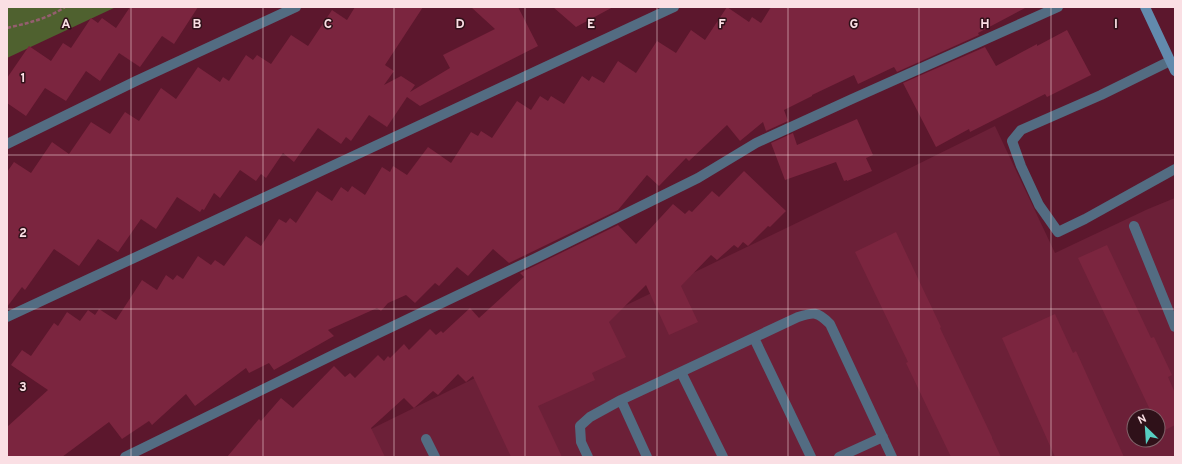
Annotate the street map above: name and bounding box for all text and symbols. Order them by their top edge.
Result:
text: A [61,17,71,33]
text: B [193,17,202,33]
text: C [324,17,332,33]
text: D [455,17,465,33]
text: E [587,17,595,33]
text: F [718,17,726,33]
text: G [850,17,859,33]
text: H [980,17,990,33]
text: I [1114,17,1118,33]
text: 1 [20,71,26,87]
text: 2 [19,226,27,242]
text: 3 [19,380,27,396]
north arrow [1126,408,1166,448]
text: N [1136,412,1149,428]

